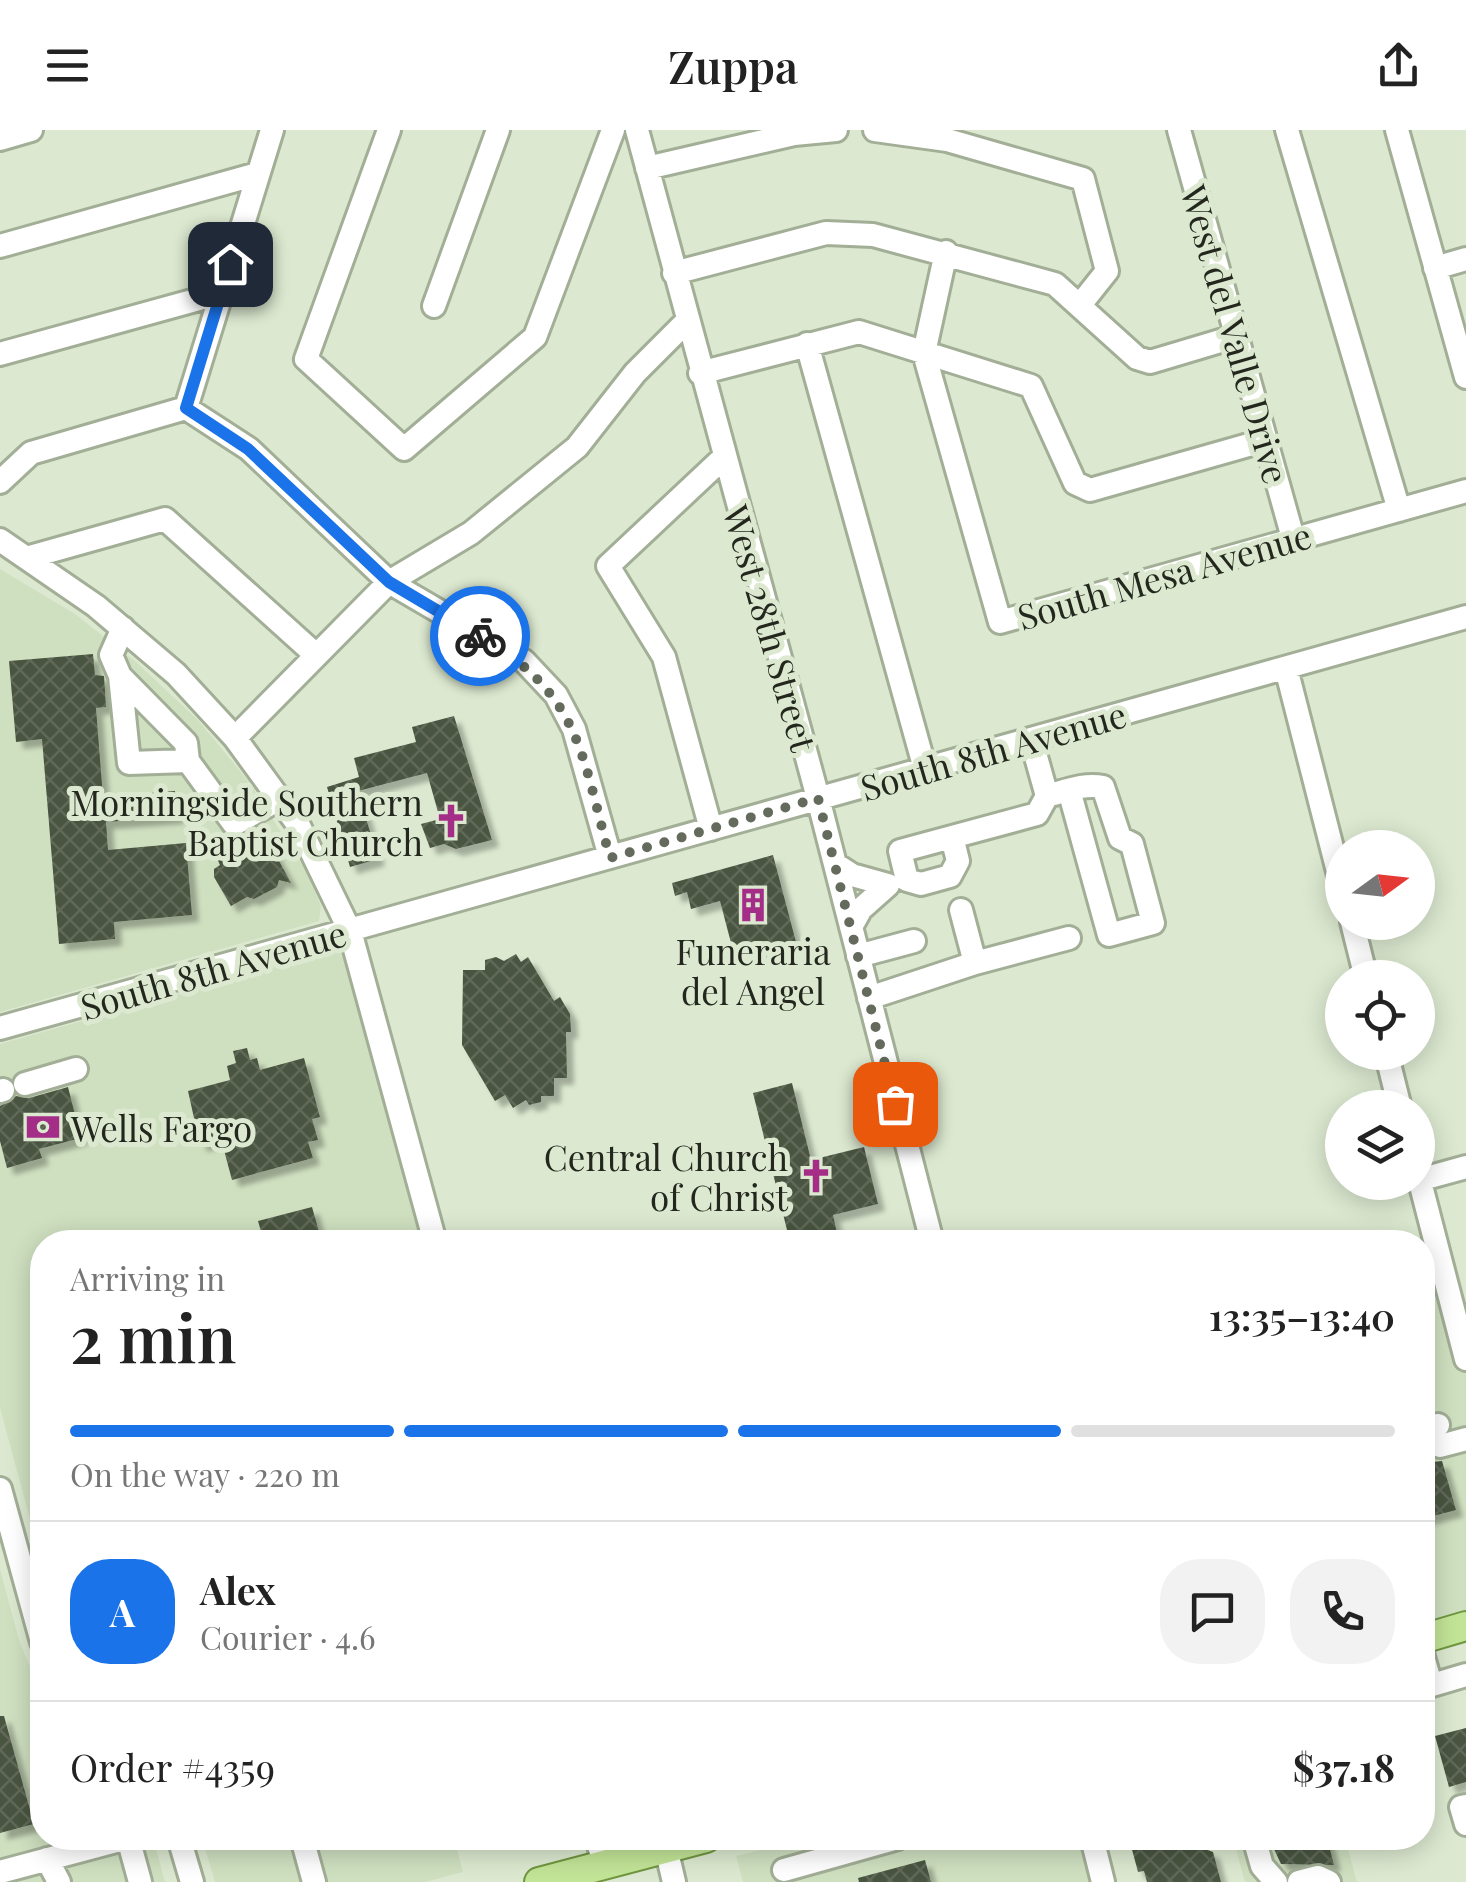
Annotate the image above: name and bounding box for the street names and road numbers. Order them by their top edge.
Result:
street label: West del Valle Drive [1171,179,1301,488]
street label: West 28th Street [713,499,829,757]
street label: South Mesa Avenue [1012,511,1316,639]
street label: South 8th Avenue [855,690,1131,810]
street label: South 8th Avenue [75,909,351,1029]

